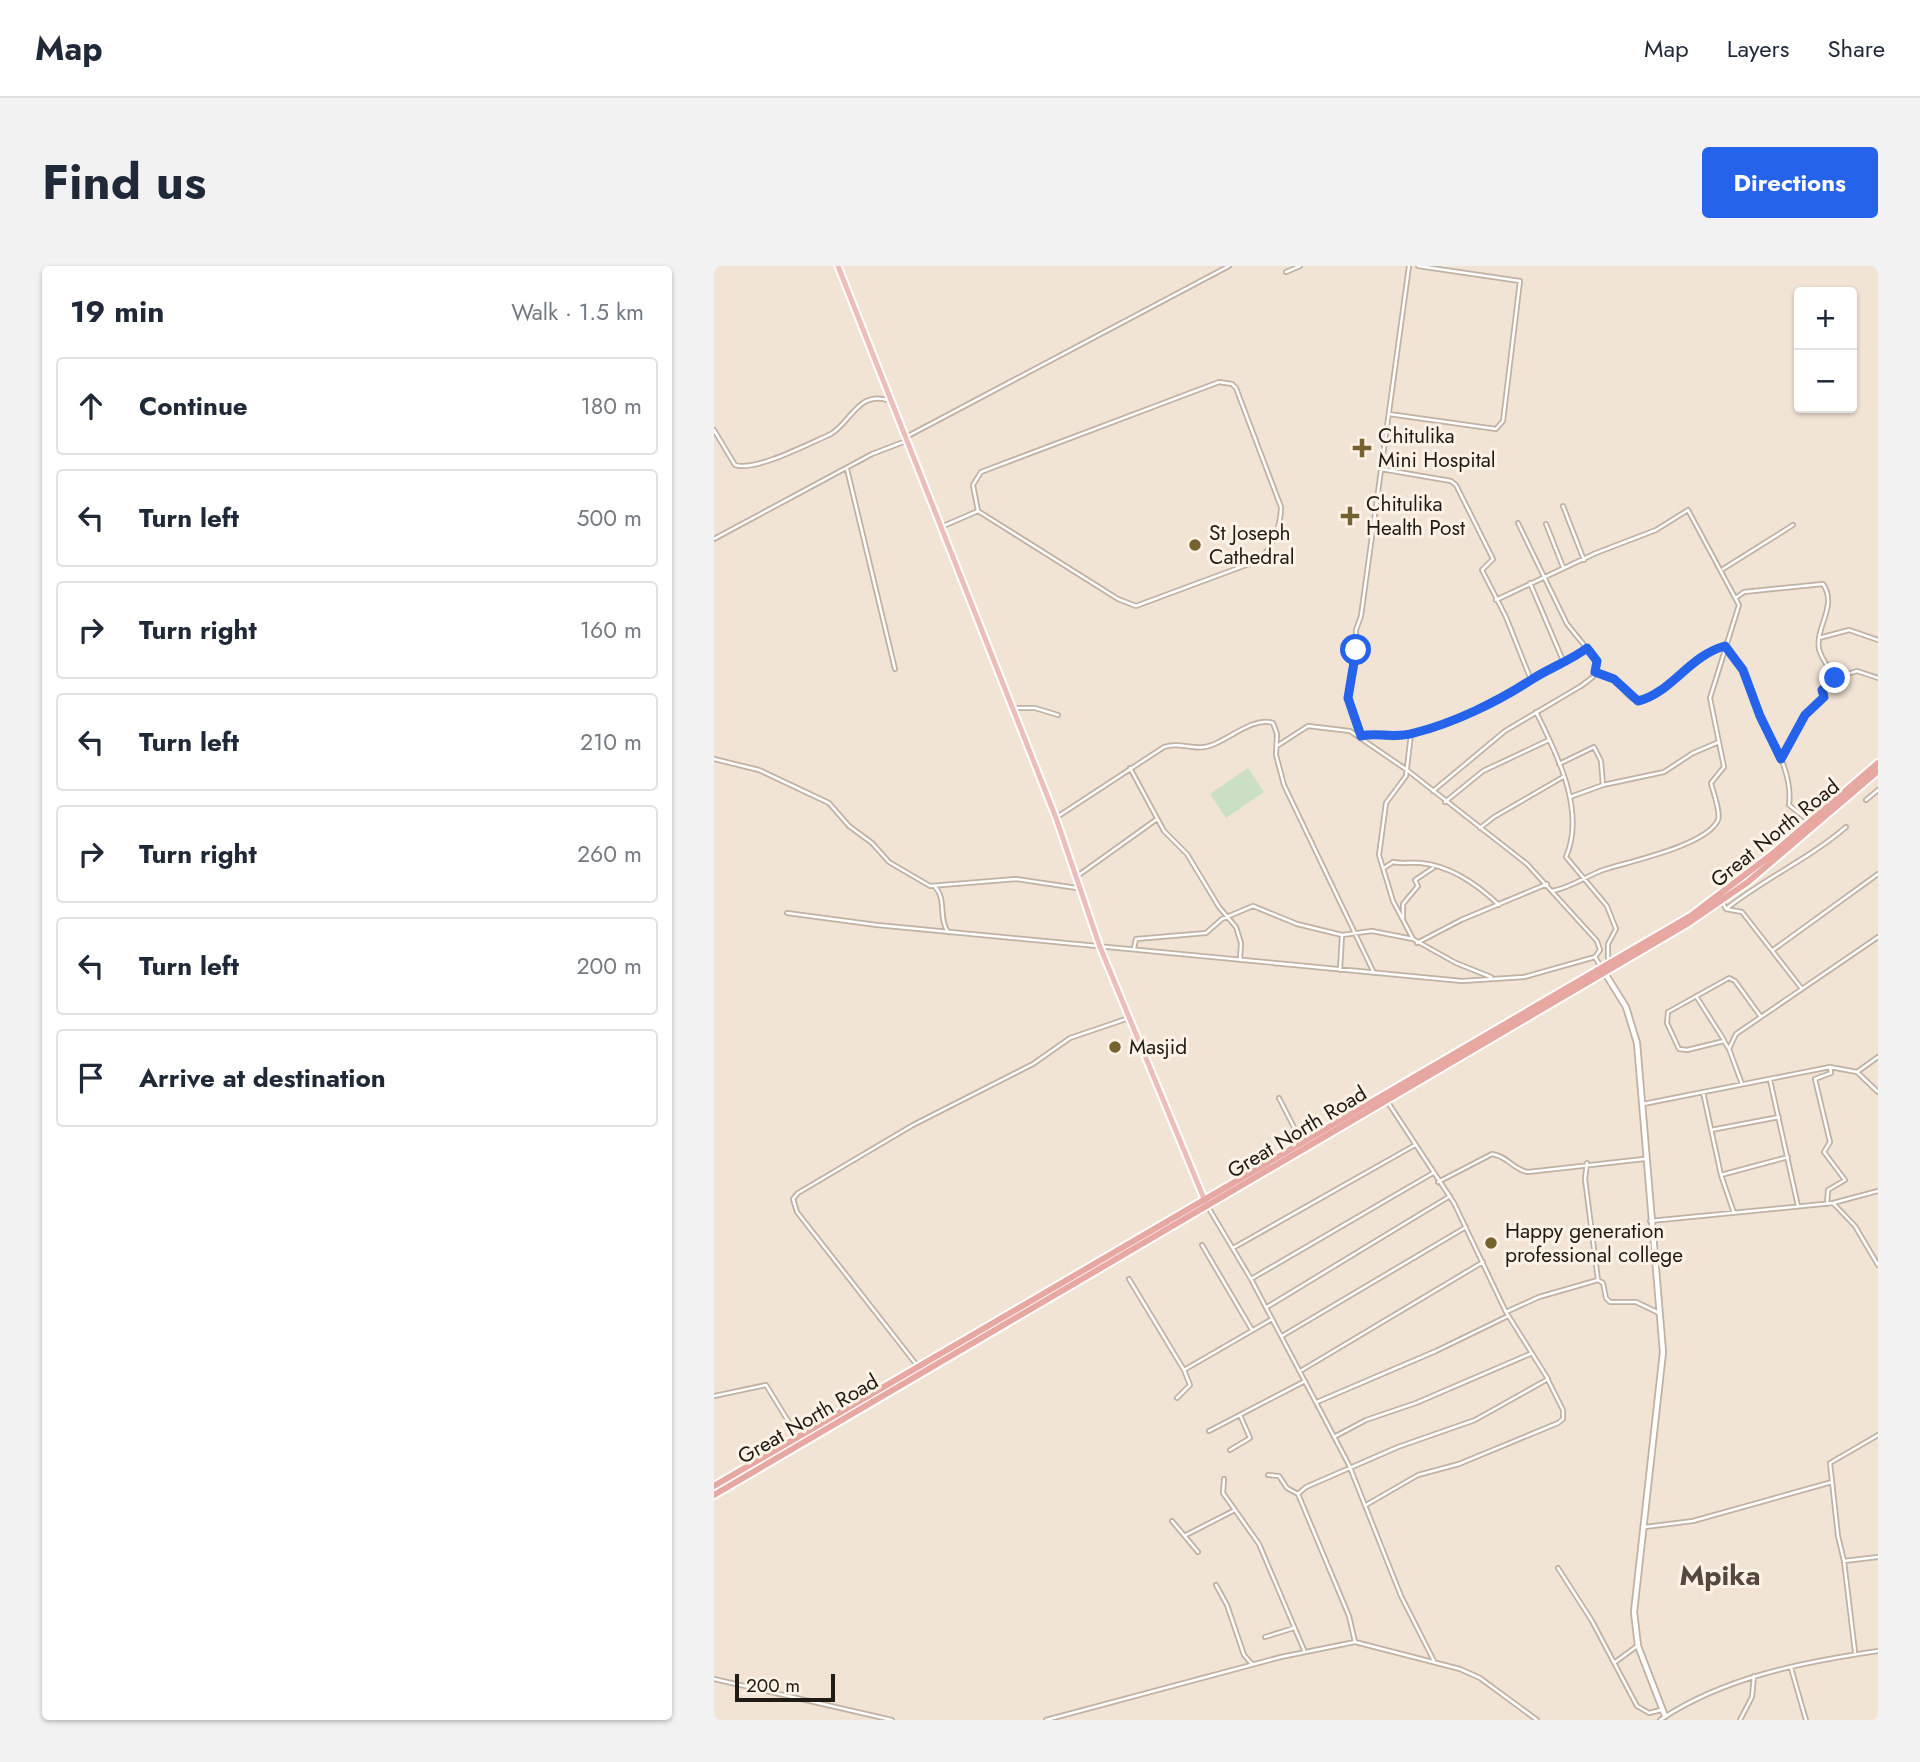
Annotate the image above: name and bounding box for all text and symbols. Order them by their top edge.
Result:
text: Map [35,25,103,72]
text: Map [1644,31,1689,66]
text: Layers [1727,31,1789,66]
text: Share [1827,31,1885,66]
text: Find us [42,147,206,217]
button: Directions [1702,147,1878,218]
map controls [1794,287,1857,413]
button: + [1794,287,1857,350]
text: 19 min [70,290,164,333]
text: Walk · 1.5 km [511,295,644,329]
button: − [1794,350,1857,413]
icon: ahead [72,387,110,425]
text: Continue [139,387,248,425]
text: 180 m [580,389,642,423]
place label: Chitulika Mini Hospital [1378,421,1496,475]
marker: Chitulika Mini Hospital [1352,438,1372,458]
place label: Chitulika Health Post [1366,489,1465,543]
icon: left [72,499,110,537]
text: Turn left [139,499,239,537]
text: 500 m [577,501,642,535]
marker: Chitulika Health Post [1340,506,1360,526]
place label: St Joseph Cathedral [1209,518,1294,572]
marker: St Joseph Cathedral [1187,537,1203,553]
icon: right [72,611,110,649]
text: Turn right [139,611,257,649]
text: 160 m [580,613,642,647]
route start [1340,634,1371,665]
route end [1819,662,1850,693]
icon: left [72,723,110,761]
text: Turn left [139,723,239,761]
text: 210 m [580,725,642,759]
street label: Great North Road [1704,772,1846,894]
icon: right [72,835,110,873]
text: Turn right [139,835,257,873]
text: 260 m [577,837,642,871]
icon: left [72,947,110,985]
text: Turn left [139,947,239,985]
text: 200 m [576,949,642,983]
place label: Masjid [1129,1032,1187,1062]
marker: Masjid [1107,1039,1123,1055]
icon: arrive [72,1059,110,1097]
text: Arrive at destination [139,1059,386,1097]
street label: Great North Road [1222,1078,1372,1186]
place label: Happy generation professional college [1505,1216,1683,1270]
marker: Happy generation professional college [1483,1235,1499,1251]
street label: Great North Road [732,1367,884,1471]
district label: Mpika [1679,1555,1761,1596]
scale bar [735,1671,835,1703]
text: 200 m [746,1672,800,1699]

